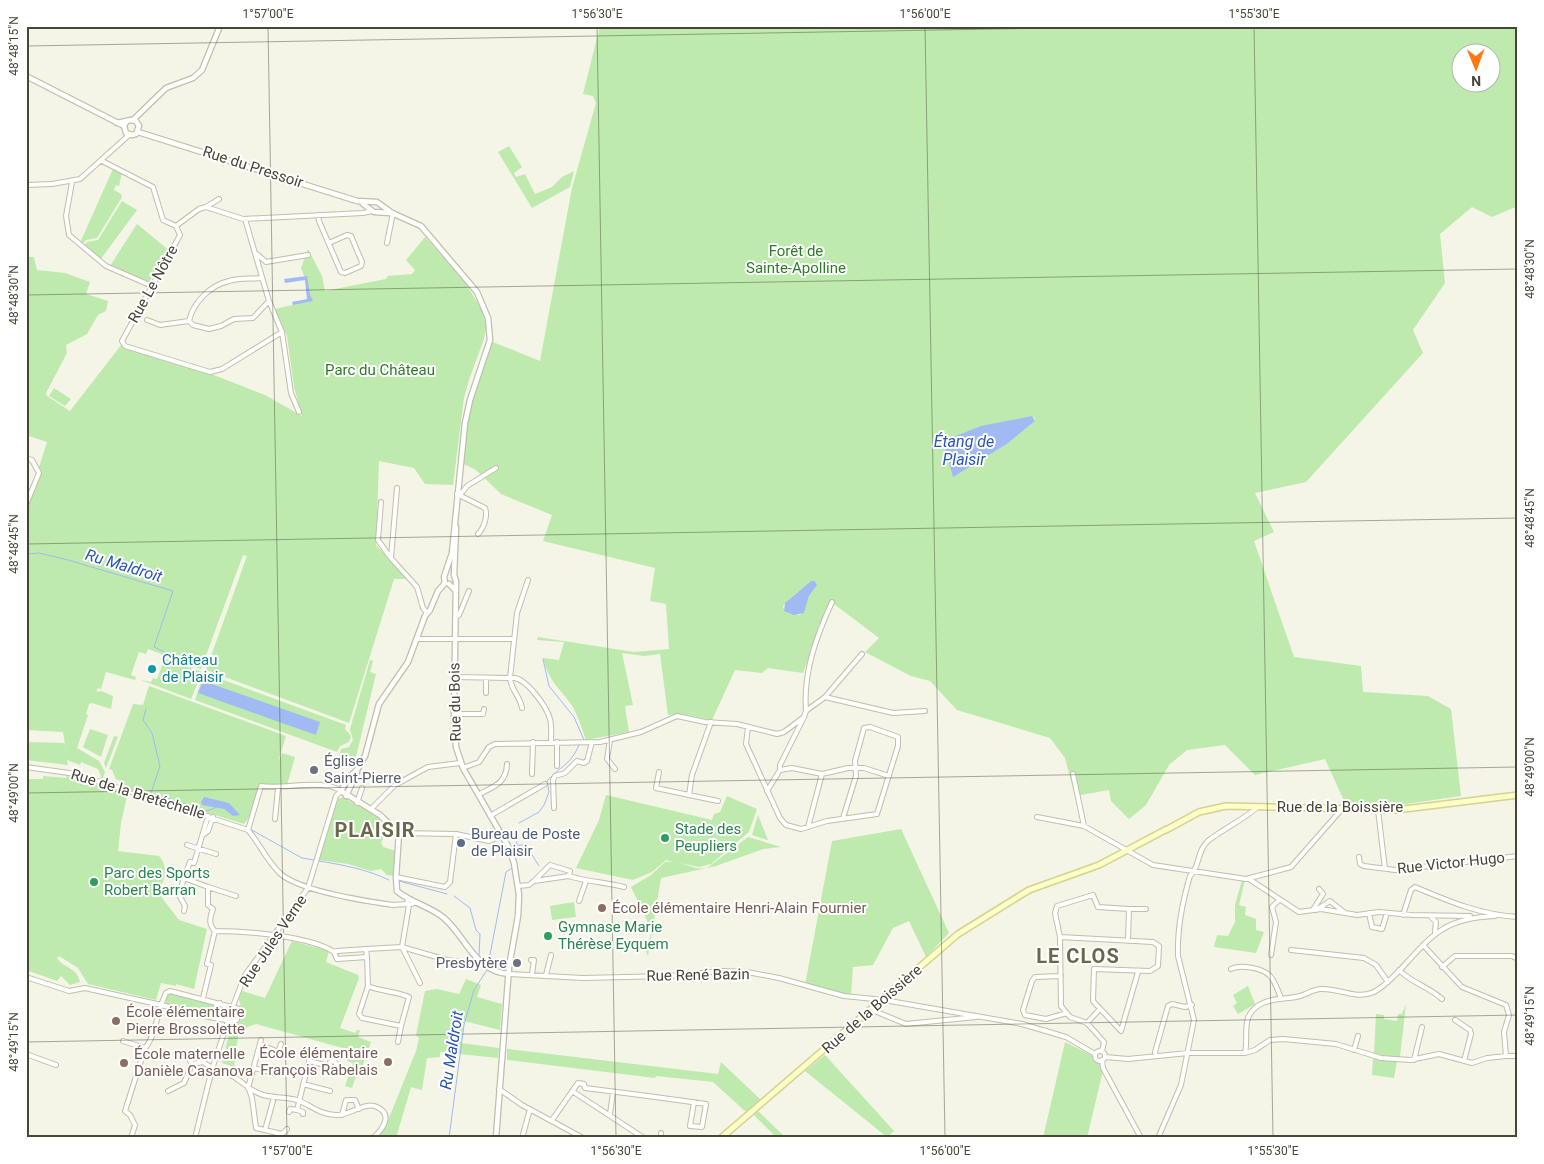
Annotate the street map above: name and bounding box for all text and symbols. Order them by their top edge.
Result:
text: 1°57'00"E [243,7,294,21]
text: 1°56'30"E [572,7,623,21]
text: 1°56'00"E [900,7,951,21]
text: 1°55'30"E [1229,7,1280,21]
text: 48°48'15"N [7,16,21,76]
north arrow [1452,42,1502,92]
text: N [1471,73,1481,89]
street label: Rue du Pressoir [200,142,306,192]
text: 48°48'30"N [1523,239,1537,299]
street label: Rue Le Nôtre [124,242,182,326]
park label: Forêt de Sainte-Apolline [746,242,846,277]
text: 48°48'30"N [7,265,21,325]
park label: Parc du Château [325,361,435,379]
water label: Étang de Plaisir [934,432,994,469]
text: 48°48'45"N [1523,488,1537,548]
text: 48°48'45"N [7,514,21,574]
water label: Ru Maldroit [83,545,165,586]
place label: Château de Plaisir [162,651,224,686]
street label: Rue du Bois [445,662,465,742]
marker: Château de Plaisir [146,663,158,675]
text: 48°49'00"N [1523,737,1537,797]
place label: Église Saint-Pierre [324,752,401,787]
text: 48°49'00"N [7,763,21,823]
marker: Église Saint-Pierre [308,764,320,776]
street label: Rue de la Bretéchelle [69,765,207,823]
street label: Rue de la Boissière [1277,798,1403,816]
district label: PLAISIR [334,818,416,842]
place label: Stade des Peupliers [675,820,741,855]
place label: Bureau de Poste de Plaisir [471,825,580,860]
marker: Stade des Peupliers [659,832,671,844]
marker: Bureau de Poste de Plaisir [455,837,467,849]
street label: Rue Victor Hugo [1396,848,1506,878]
place label: Parc des Sports Robert Barran [104,864,210,899]
marker: Parc des Sports Robert Barran [88,876,100,888]
street label: Rue Jules Verne [236,891,310,991]
place label: École élémentaire Henri-Alain Fournier [612,899,866,917]
marker: École élémentaire Henri-Alain Fournier [596,902,608,914]
place label: Gymnase Marie Thérèse Eyquem [558,918,669,953]
marker: Gymnase Marie Thérèse Eyquem [542,930,554,942]
district label: LE CLOS [1036,944,1120,968]
place label: Presbytère [436,954,507,972]
marker: Presbytère [511,957,523,969]
street label: Rue de la Boissière [818,961,926,1057]
street label: Rue René Bazin [646,965,750,985]
text: 48°49'15"N [1523,986,1537,1046]
place label: École élémentaire Pierre Brossolette [126,1003,245,1038]
water label: Ru Maldroit [436,1008,467,1091]
text: 48°49'15"N [7,1012,21,1072]
marker: École élémentaire Pierre Brossolette [110,1015,122,1027]
place label: École élémentaire François Rabelais [259,1044,378,1079]
place label: École maternelle Danièle Casanova [134,1045,253,1080]
marker: École élémentaire François Rabelais [382,1056,394,1068]
marker: École maternelle Danièle Casanova [118,1057,130,1069]
text: 1°57'00"E [262,1144,313,1158]
text: 1°56'30"E [591,1144,642,1158]
text: 1°56'00"E [920,1144,971,1158]
text: 1°55'30"E [1248,1144,1299,1158]

